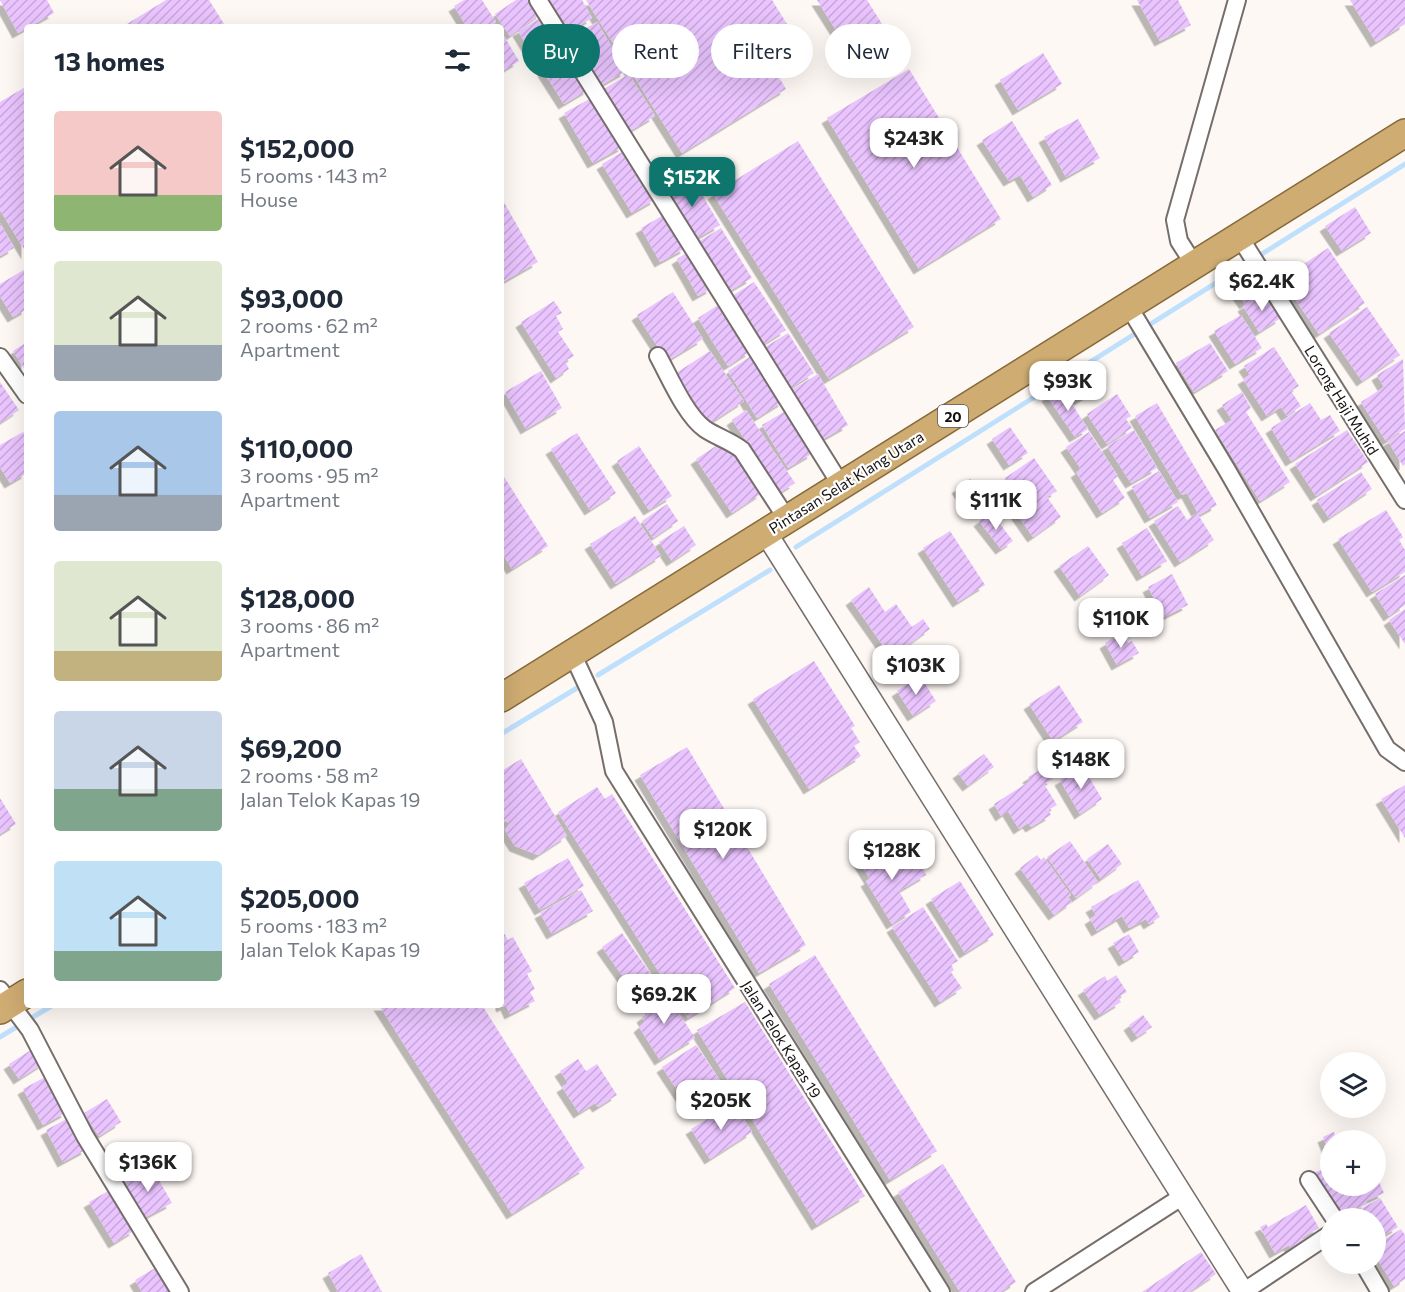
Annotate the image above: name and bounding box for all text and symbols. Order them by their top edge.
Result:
chip: Buy [522,24,600,78]
chip: Rent [612,24,699,78]
chip: Filters [711,24,813,78]
chip: New [825,24,911,78]
icon: filters [441,44,474,77]
text: 13 homes [54,45,165,76]
pin: $243K [872,118,956,169]
text: $243K [884,125,944,149]
text: $152,000 [240,132,355,163]
icon: home [102,135,174,207]
pin: $152K [650,157,734,208]
text: 5 rooms · 143 m² [240,163,387,187]
text: $152K [663,164,721,188]
text: House [240,187,298,211]
pin: $62.4K [1213,261,1311,312]
text: $62.4K [1229,268,1295,292]
text: $93,000 [240,282,344,313]
icon: home [102,285,174,357]
text: 2 rooms · 62 m² [240,313,378,337]
text: Apartment [240,337,340,361]
street label: Lorong Haji Muhid [1301,342,1383,458]
pin: $93K [1032,361,1104,412]
text: $93K [1043,368,1093,392]
road number: 20 [938,405,968,427]
street label: Pintasan Selat Klang Utara [765,427,927,537]
text: $110,000 [240,432,353,463]
icon: home [102,435,174,507]
text: 3 rooms · 95 m² [240,463,379,487]
pin: $111K [954,480,1038,531]
text: Apartment [240,487,340,511]
text: $111K [970,487,1022,511]
text: $128,000 [240,582,355,613]
icon: home [102,585,174,657]
pin: $110K [1079,598,1163,649]
text: $110K [1093,605,1149,629]
text: 3 rooms · 86 m² [240,613,379,637]
text: Apartment [240,637,340,661]
pin: $103K [874,645,958,696]
text: $103K [886,652,946,676]
text: $69,200 [240,732,342,763]
icon: home [102,735,174,807]
pin: $148K [1039,739,1123,790]
text: $148K [1051,746,1111,770]
text: 2 rooms · 58 m² [240,763,378,787]
text: Jalan Telok Kapas 19 [240,787,420,811]
pin: $120K [681,809,765,860]
text: $120K [693,816,753,840]
pin: $128K [850,830,934,881]
text: $128K [863,837,921,861]
text: $205,000 [240,882,360,913]
icon: home [102,885,174,957]
text: 5 rooms · 183 m² [240,913,387,937]
text: Jalan Telok Kapas 19 [240,937,420,961]
pin: $69.2K [615,974,713,1025]
street label: Jalan Telok Kapas 19 [739,977,825,1101]
text: $69.2K [631,981,697,1005]
map controls [1320,1052,1386,1274]
button: layers [1320,1052,1386,1118]
pin: $205K [679,1080,763,1131]
text: $205K [690,1087,752,1111]
button: + [1320,1130,1386,1196]
pin: $136K [106,1142,190,1193]
text: $136K [119,1149,177,1173]
button: − [1320,1208,1386,1274]

